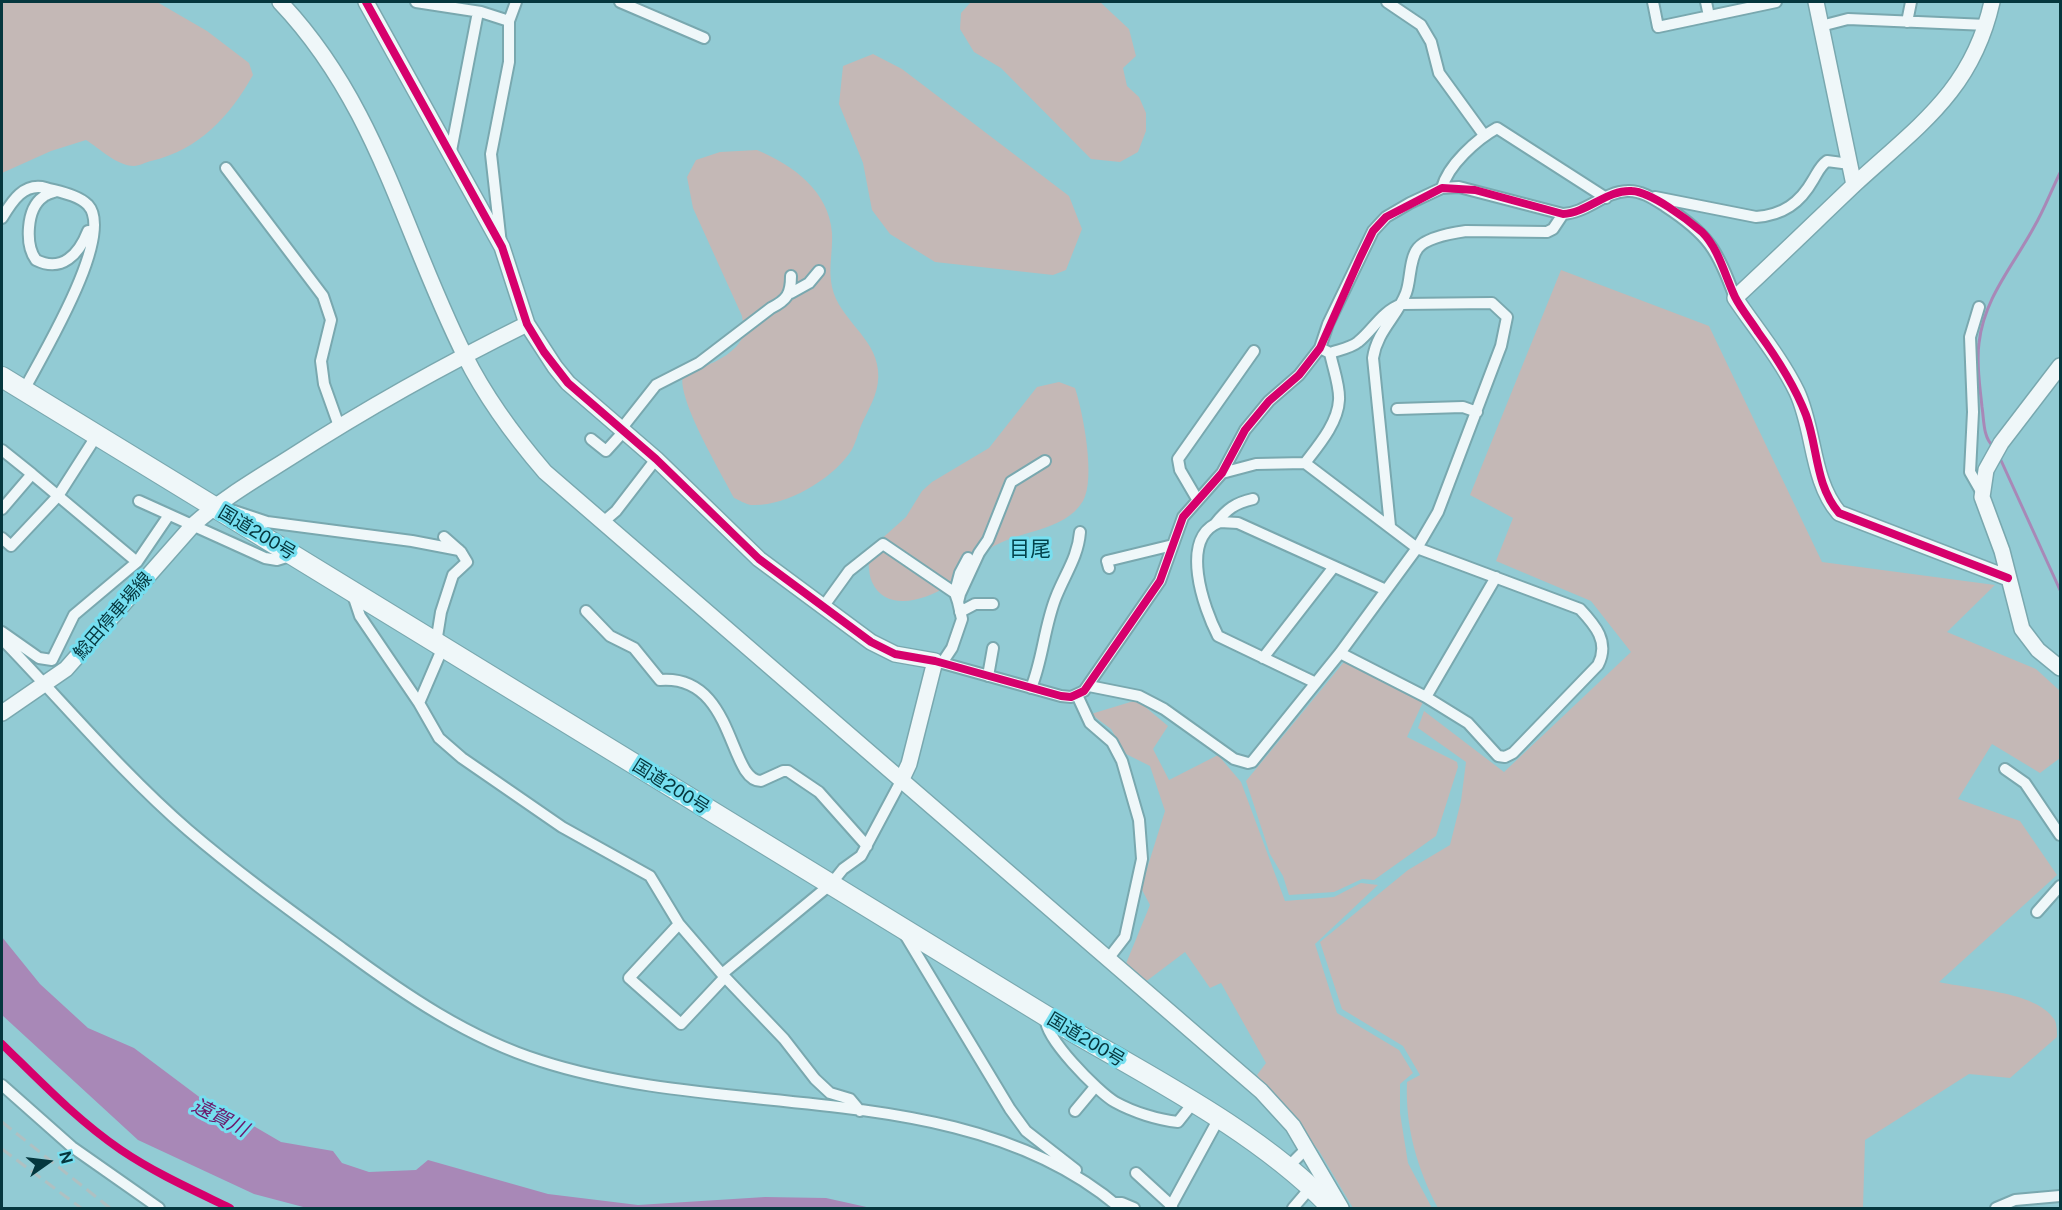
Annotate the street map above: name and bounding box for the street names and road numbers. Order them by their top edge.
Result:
street label: 国道200号 [214,501,300,565]
street label: 鯰田停車場線 [69,568,157,664]
street label: 国道200号 [629,755,713,819]
street label: 国道200号 [1043,1008,1129,1072]

